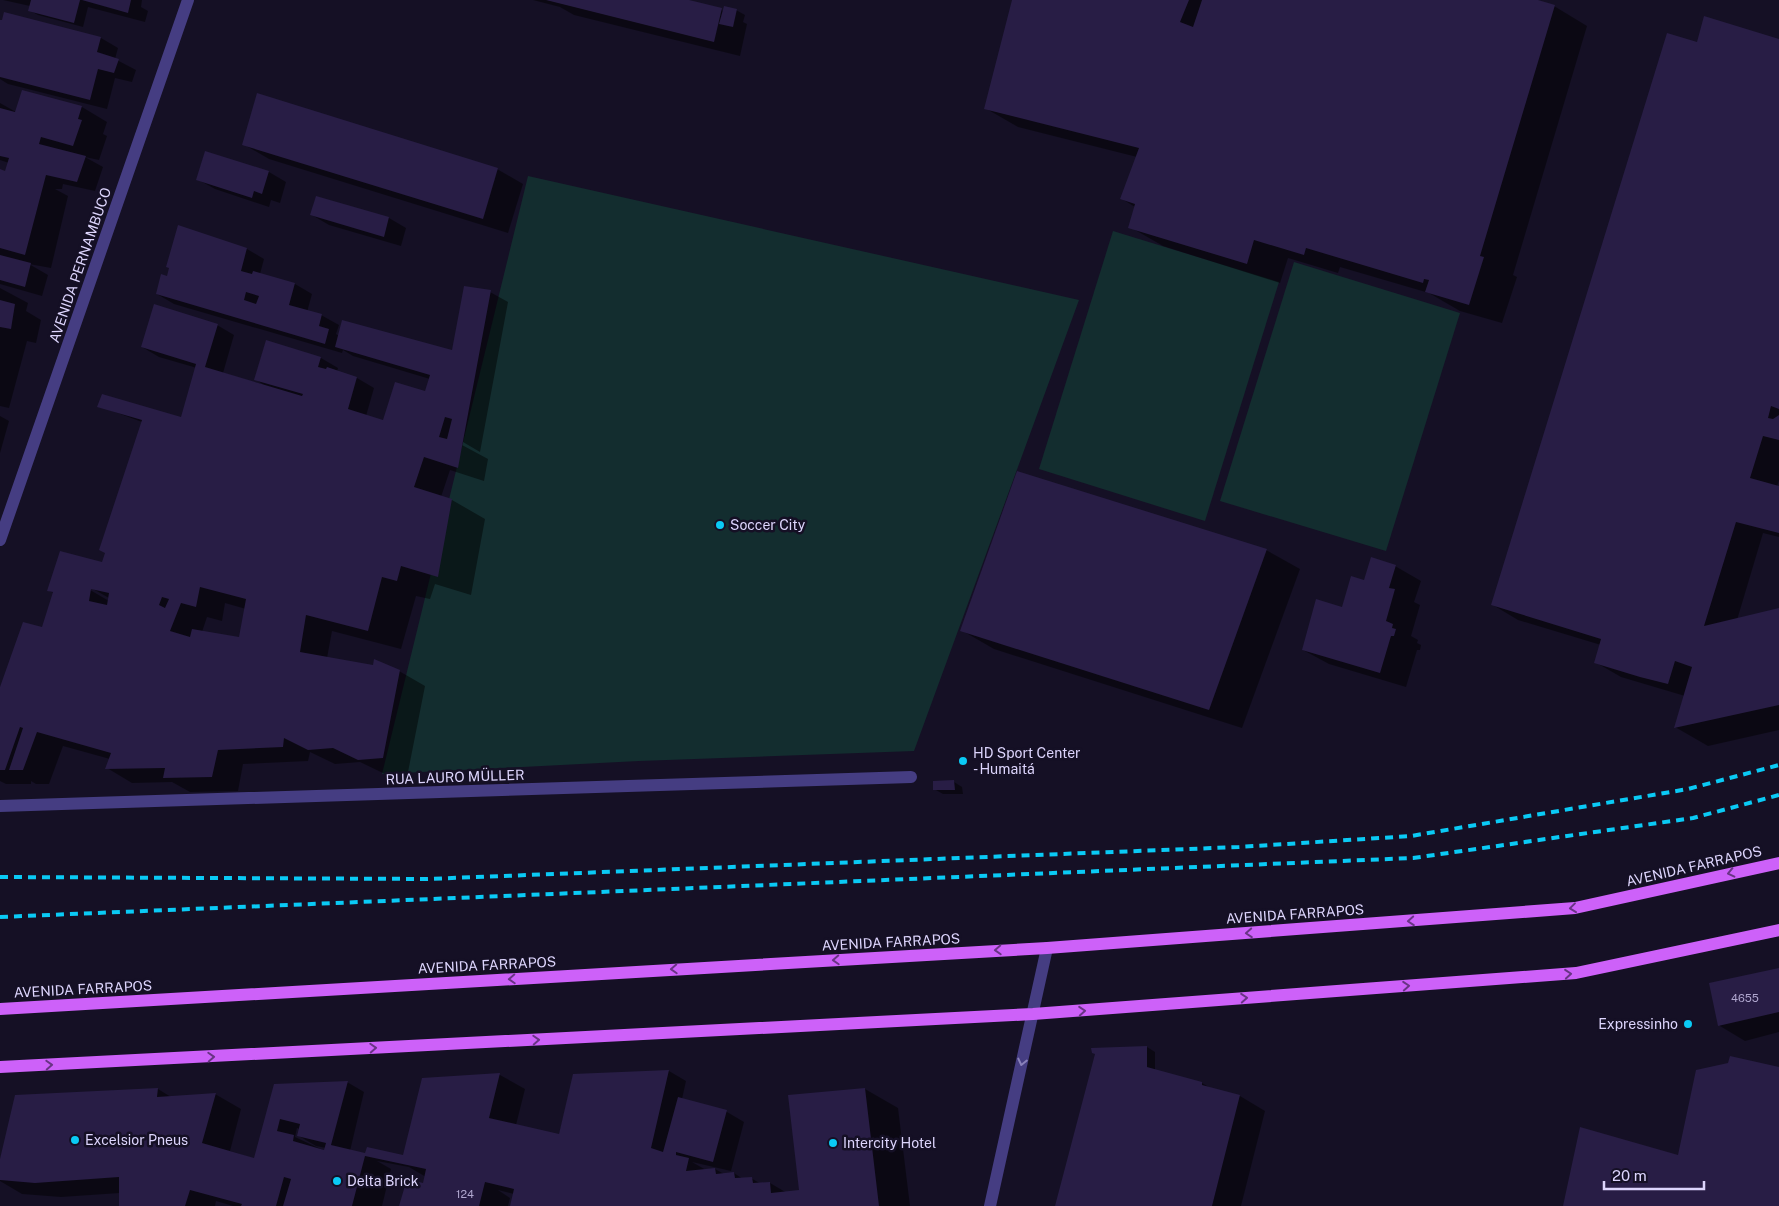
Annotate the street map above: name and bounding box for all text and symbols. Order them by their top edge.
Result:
street label: AVENIDA PERNAMBUCO [46,185,114,345]
place label: Soccer City [730,517,806,533]
marker: Soccer City [714,519,726,531]
place label: HD Sport Center - Humaitá [973,745,1081,777]
marker: HD Sport Center - Humaitá [957,755,969,767]
street label: RUA LAURO MÜLLER [385,765,525,787]
street label: AVENIDA FARRAPOS [1625,843,1763,889]
one-way arrow [1727,868,1736,878]
street label: AVENIDA FARRAPOS [1225,901,1365,927]
one-way arrow [1568,902,1576,913]
one-way arrow [1406,915,1414,926]
one-way arrow [1244,927,1252,938]
street label: AVENIDA FARRAPOS [821,930,961,954]
one-way arrow [994,945,1002,956]
street label: AVENIDA FARRAPOS [417,953,557,977]
one-way arrow [832,954,840,965]
one-way arrow [670,964,678,975]
one-way arrow [1564,968,1572,979]
one-way arrow [507,973,515,984]
street label: AVENIDA FARRAPOS [13,977,153,1001]
one-way arrow [1402,981,1410,992]
house number: 4655 [1731,992,1759,1004]
one-way arrow [1240,993,1248,1004]
one-way arrow [1078,1005,1086,1016]
place label: Expressinho [1598,1016,1678,1032]
marker: Expressinho [1682,1018,1694,1030]
one-way arrow [532,1034,540,1045]
one-way arrow [370,1043,378,1054]
one-way arrow [207,1051,215,1062]
one-way arrow [1017,1057,1028,1066]
one-way arrow [45,1059,53,1070]
place label: Excelsior Pneus [85,1132,188,1148]
marker: Excelsior Pneus [69,1134,81,1146]
place label: Intercity Hotel [843,1135,936,1151]
marker: Intercity Hotel [827,1137,839,1149]
scale bar [1604,1158,1704,1190]
text: 20 m [1612,1167,1647,1184]
place label: Delta Brick [347,1173,419,1189]
marker: Delta Brick [331,1175,343,1187]
house number: 124 [456,1188,474,1200]

